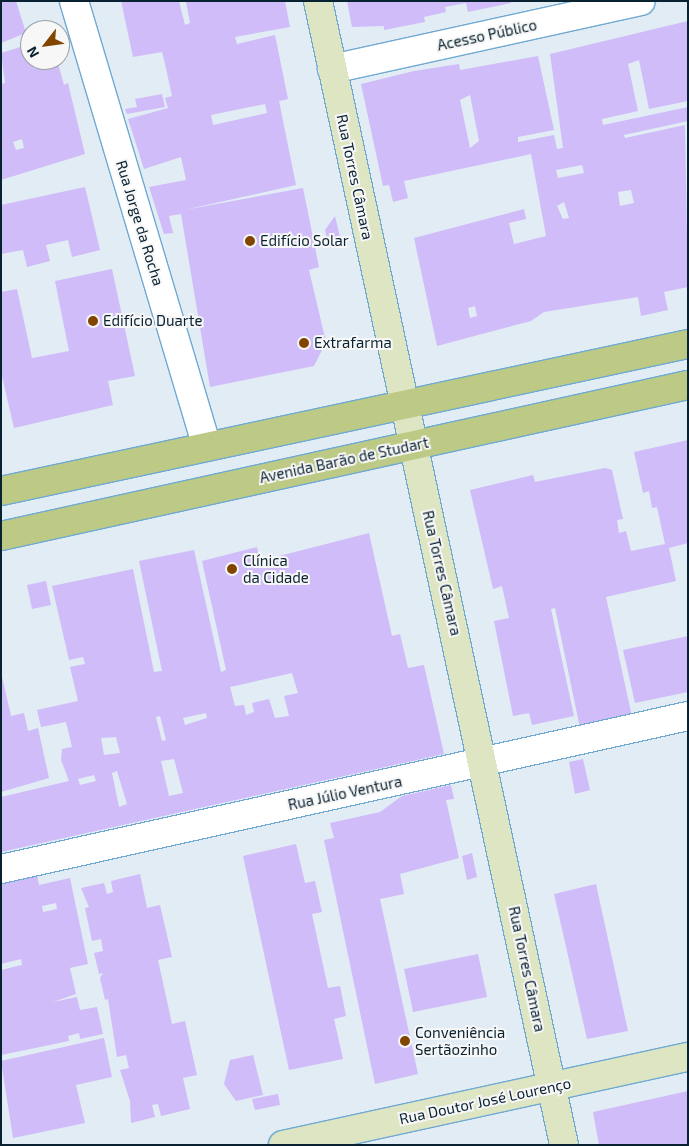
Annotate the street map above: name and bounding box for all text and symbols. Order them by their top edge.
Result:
street label: Acesso Público [435,16,539,54]
north arrow [20,20,70,70]
text: N [23,44,42,61]
street label: Rua Torres Câmara [333,112,377,242]
street label: Rua Jorge da Rocha [112,158,168,288]
place label: Edifício Solar [260,232,349,250]
marker: Edifício Solar [244,235,256,247]
place label: Edifício Duarte [103,312,203,330]
marker: Edifício Duarte [87,315,99,327]
place label: Extrafarma [314,334,392,352]
marker: Extrafarma [298,337,310,349]
street label: Avenida Barão de Studart [258,433,430,487]
street label: Rua Torres Câmara [419,509,465,637]
place label: Clínica da Cidade [243,551,309,586]
marker: Clínica da Cidade [225,562,239,576]
street label: Rua Júlio Ventura [286,772,404,814]
street label: Rua Torres Câmara [505,904,549,1034]
place label: Conveniência Sertãozinho [415,1023,505,1058]
marker: Conveniência Sertãozinho [399,1035,411,1047]
street label: Rua Doutor José Lourenço [397,1074,573,1128]

